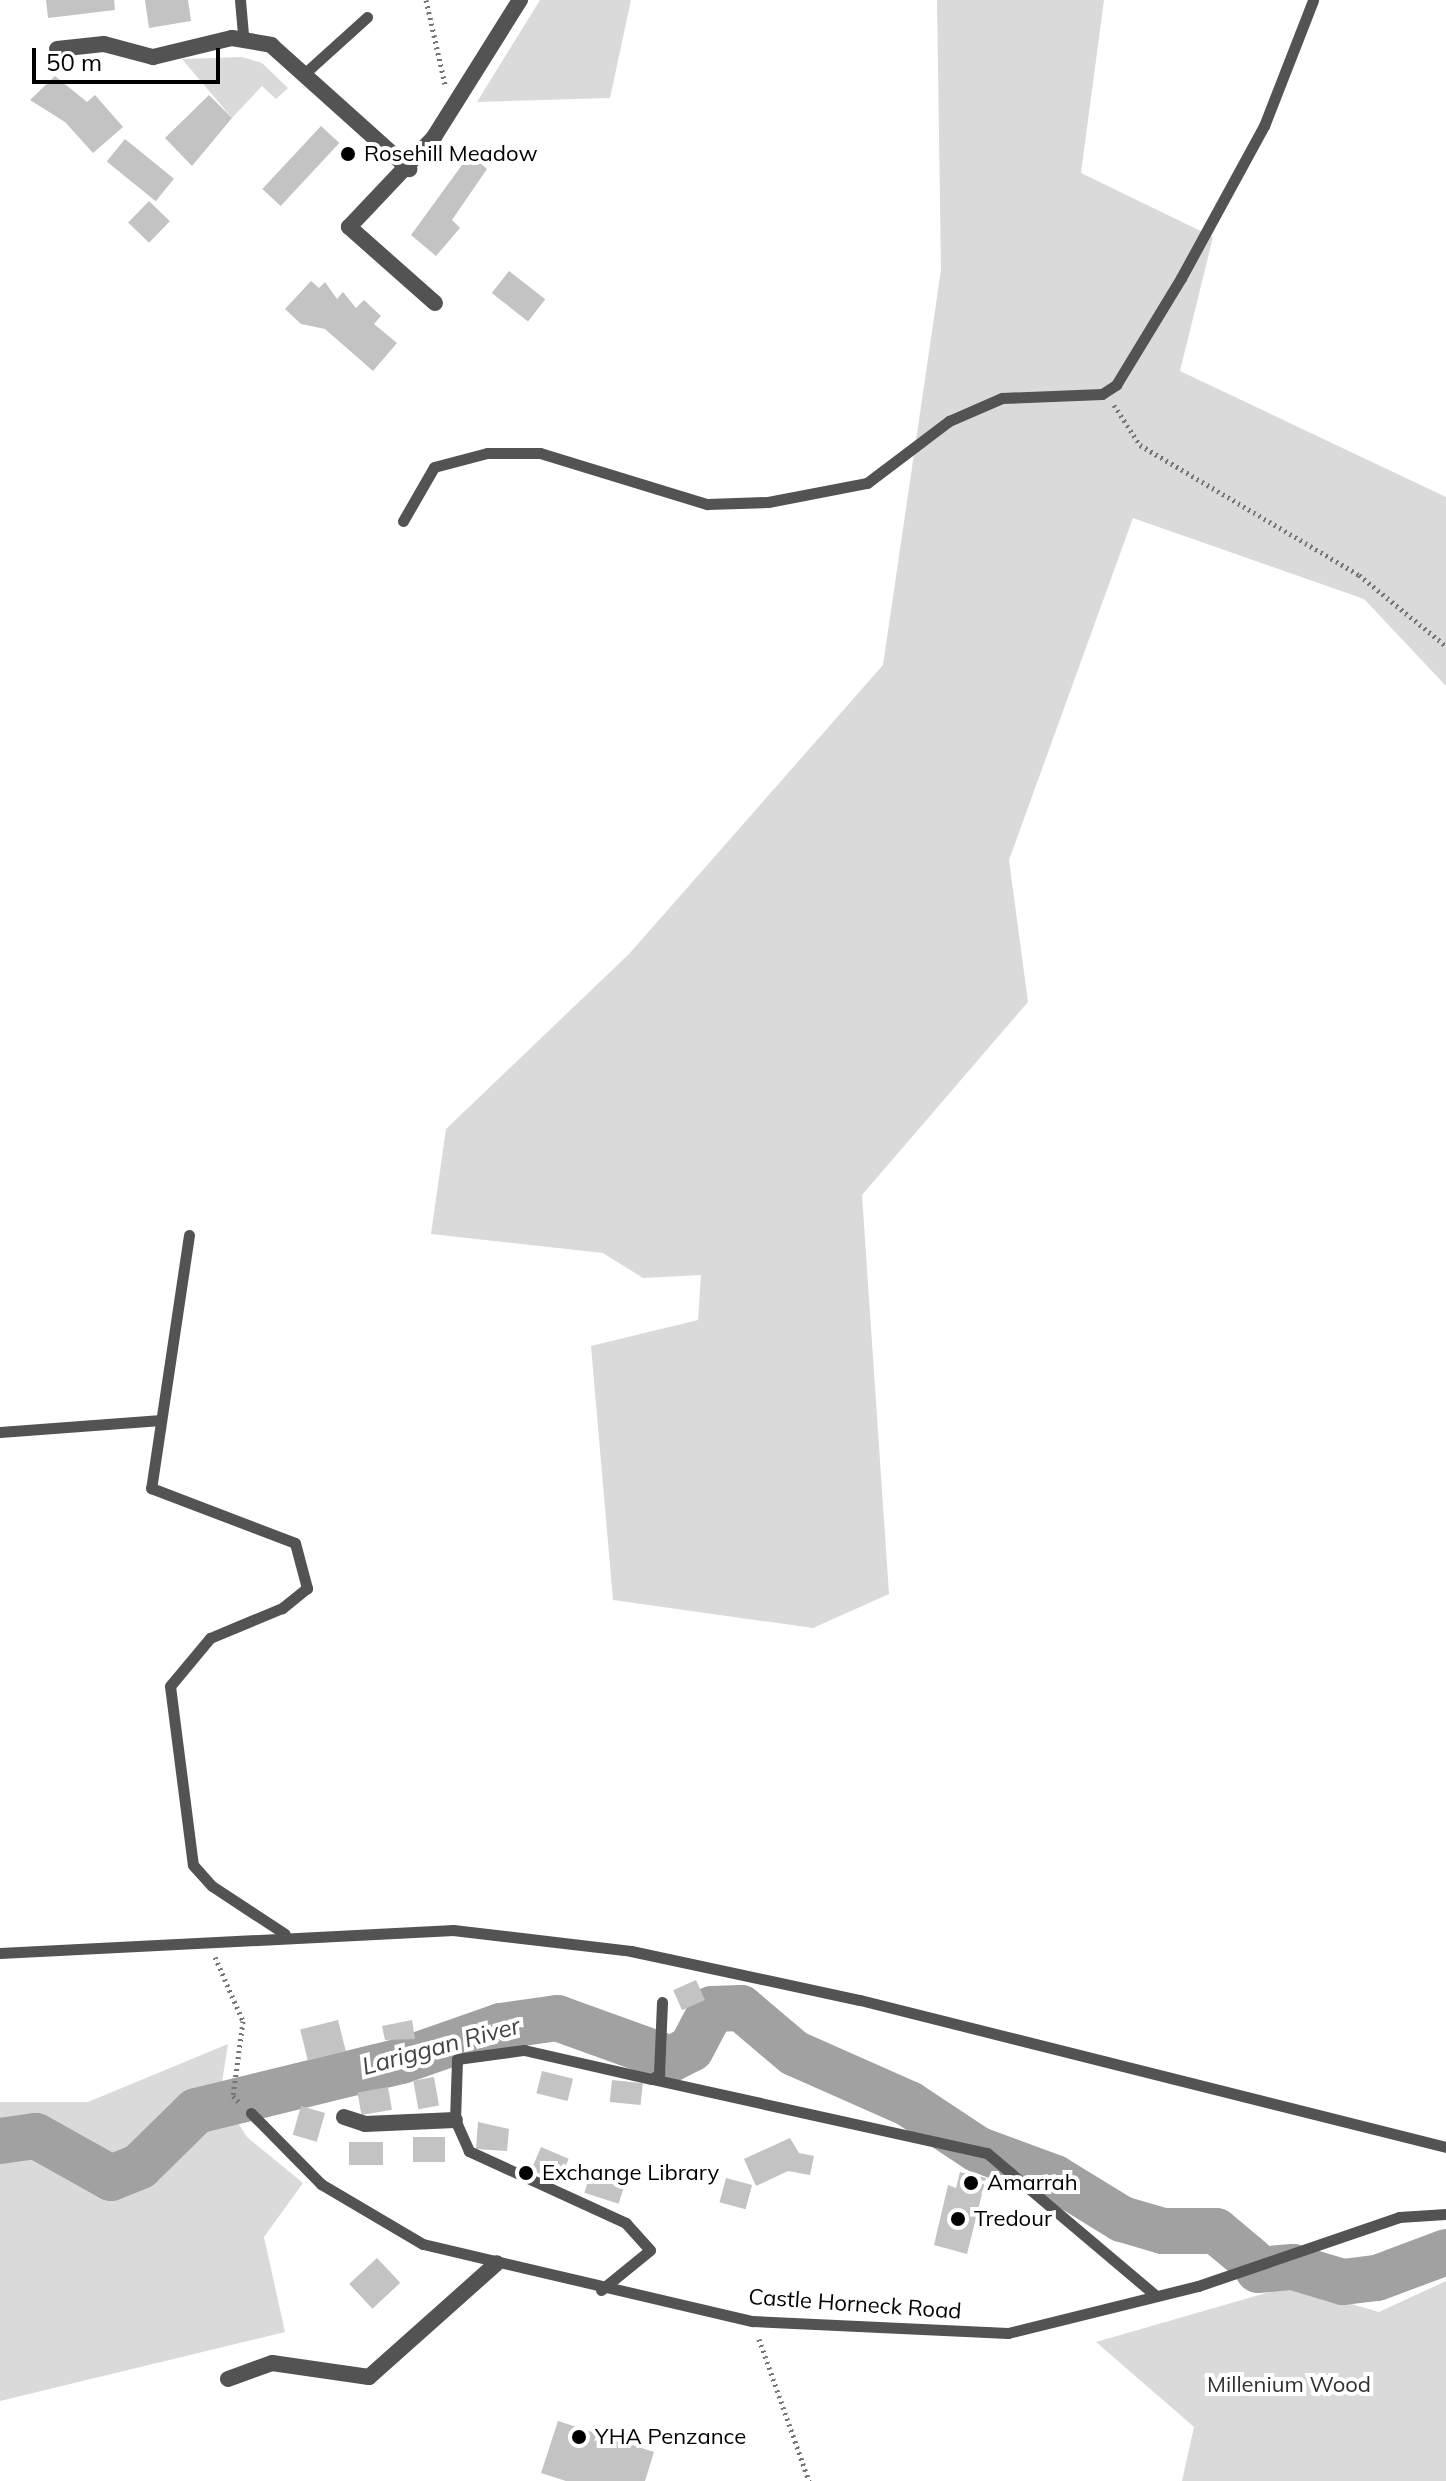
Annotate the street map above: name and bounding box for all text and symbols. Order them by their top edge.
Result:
scale bar [36,32,224,82]
text: 50 m [46,47,102,77]
place label: Rosehill Meadow [364,141,538,167]
marker: Rosehill Meadow [339,145,357,163]
water label: Lariggan River [359,2011,523,2081]
place label: Exchange Library [542,2160,719,2186]
marker: Exchange Library [517,2164,535,2182]
place label: Amarrah [987,2170,1078,2196]
marker: Amarrah [962,2174,980,2192]
place label: Tredour [974,2206,1052,2232]
marker: Tredour [949,2210,967,2228]
street label: Castle Horneck Road [748,2283,962,2325]
park label: Millenium Wood [1207,2372,1371,2398]
place label: YHA Penzance [595,2424,746,2450]
marker: YHA Penzance [570,2428,588,2446]

